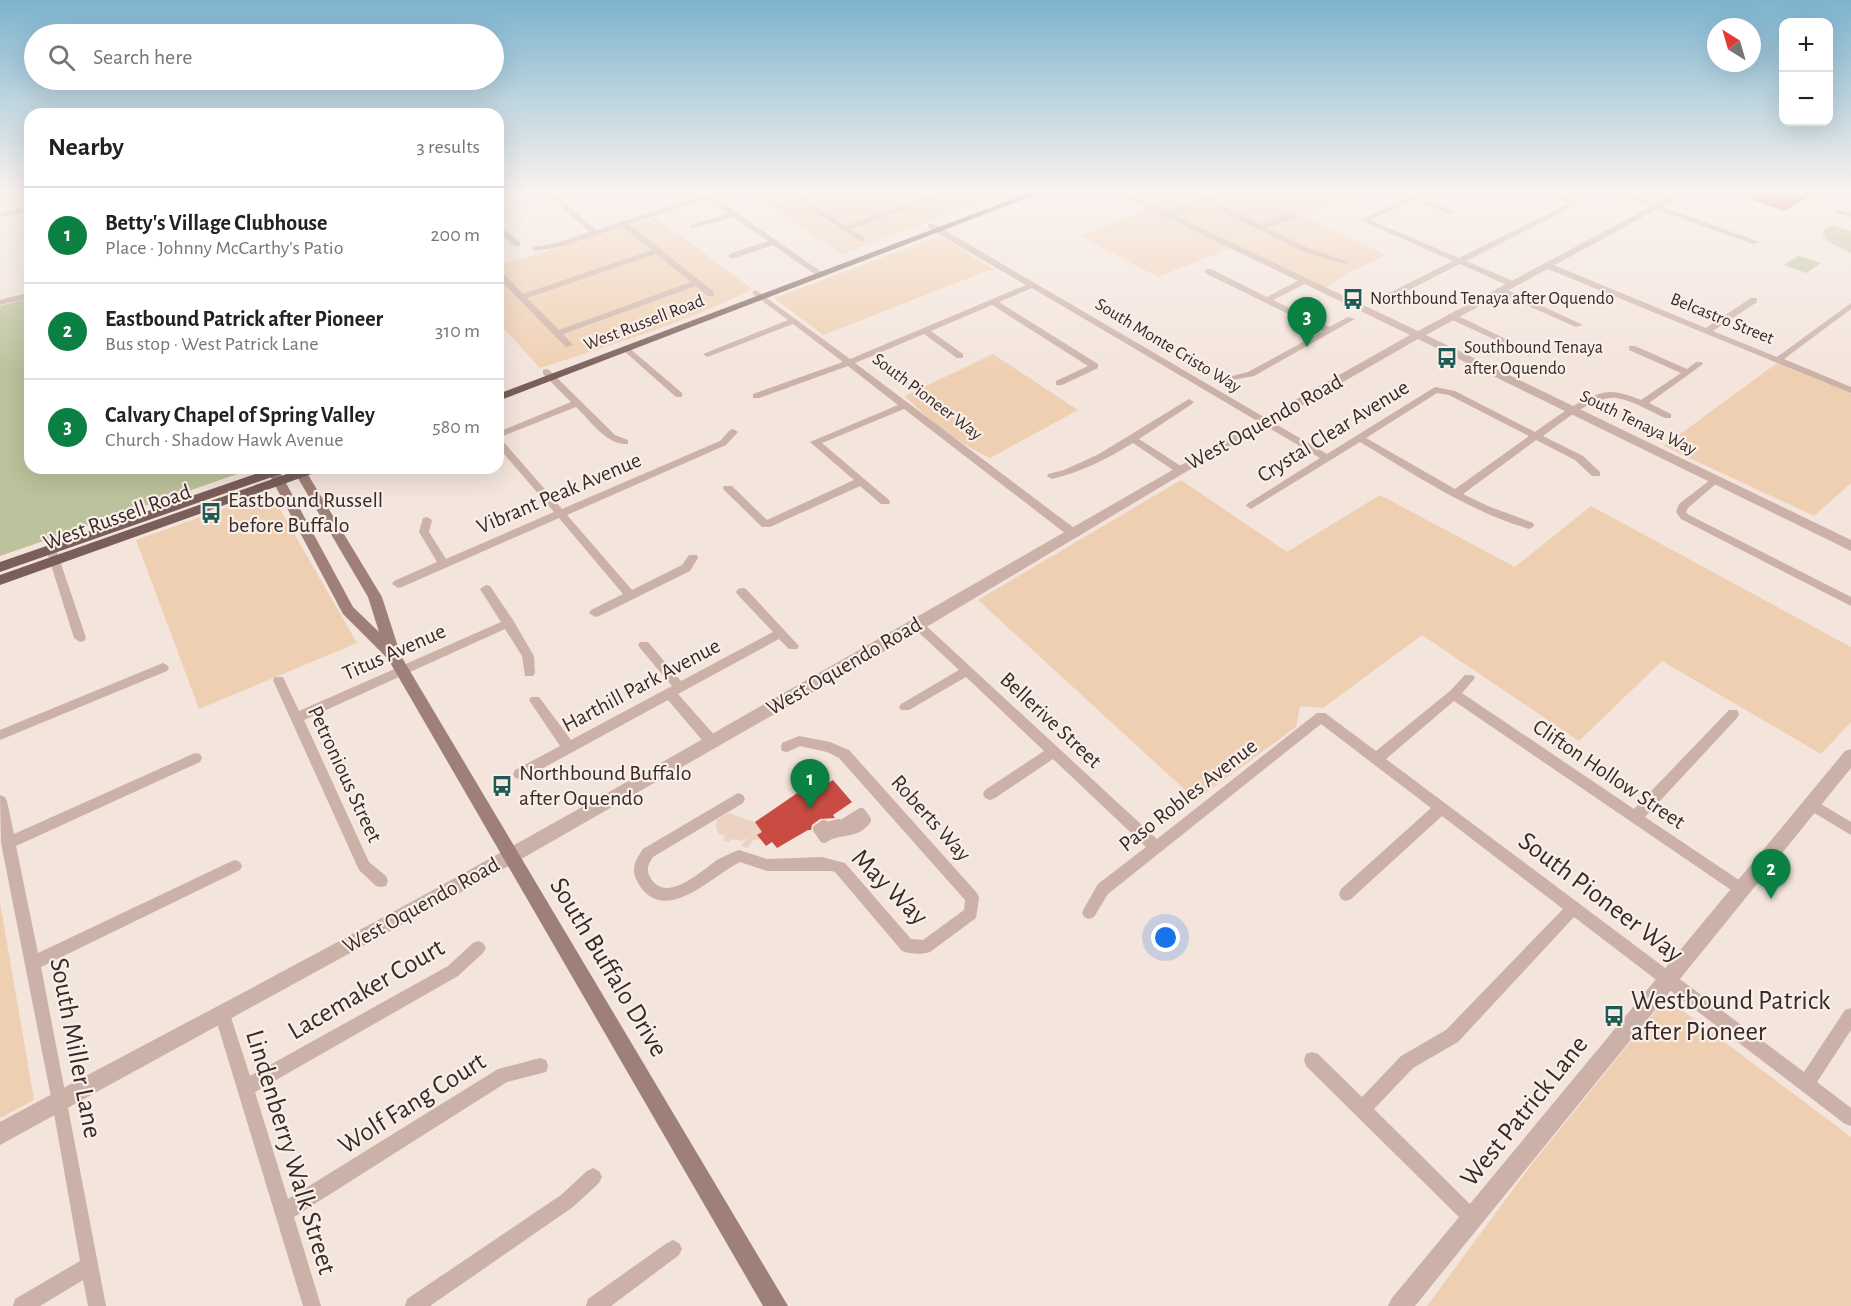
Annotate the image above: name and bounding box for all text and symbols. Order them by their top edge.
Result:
north arrow [1707,18,1761,72]
map controls [1779,18,1833,126]
button: + [1779,18,1833,72]
search box [24,24,504,90]
icon: search [45,41,78,74]
text: Search here [93,46,192,68]
button: − [1779,72,1833,126]
text: Nearby [48,134,124,160]
text: 3 results [416,137,480,157]
text: Betty's Village Clubhouse [105,212,327,234]
text: 1 [64,225,71,245]
text: 200 m [430,225,480,245]
text: Place · Johnny McCarthy's Patio [105,238,343,258]
bus stop icon: Northbound Tenaya after Oquendo [1341,287,1365,311]
place label: Northbound Tenaya after Oquendo [1370,290,1614,308]
street label: Belcastro Street [1668,290,1776,348]
street label: West Russell Road [581,292,707,354]
street label: South Monte Cristo Way [1092,295,1244,397]
pin: 3 [1288,298,1326,347]
text: Eastbound Patrick after Pioneer [105,308,383,330]
text: 2 [63,321,72,341]
text: 310 m [435,321,480,341]
text: Bus stop · West Patrick Lane [105,334,318,354]
place label: Southbound Tenaya after Oquendo [1464,339,1603,378]
bus stop icon: Southbound Tenaya after Oquendo [1435,346,1459,370]
street label: South Pioneer Way [869,350,985,444]
street label: West Oquendo Road [1182,370,1346,474]
street label: Crystal Clear Avenue [1253,376,1413,486]
street label: South Tenaya Way [1577,387,1699,459]
text: Calvary Chapel of Spring Valley [105,404,375,426]
text: 3 [63,417,72,437]
text: 580 m [432,417,480,437]
text: Church · Shadow Hawk Avenue [105,430,344,450]
street label: Vibrant Peak Avenue [474,448,644,538]
street label: West Russell Road [40,480,194,554]
place label: Eastbound Russell before Buffalo [228,489,383,536]
bus stop icon: Eastbound Russell before Buffalo [199,501,223,525]
street label: West Oquendo Road [763,613,925,719]
street label: Titus Avenue [339,620,449,684]
street label: Harthill Park Avenue [558,634,724,736]
street label: Bellerive Street [996,668,1106,772]
street label: Petronious Street [304,702,386,846]
street label: Clifton Hollow Street [1529,715,1689,833]
street label: Paso Robles Avenue [1115,734,1261,856]
pin: 1 [790,760,830,809]
place label: Northbound Buffalo after Oquendo [519,762,692,809]
street label: Roberts Way [887,771,975,866]
bus stop icon: Northbound Buffalo after Oquendo [490,774,514,798]
street label: South Pioneer Way [1513,827,1689,969]
street label: May Way [846,844,934,931]
pin: 2 [1752,850,1790,899]
street label: West Oquendo Road [339,853,503,957]
street label: South Buffalo Drive [545,873,673,1061]
your location [1151,923,1180,952]
street label: Lacemaker Court [283,933,449,1045]
street label: South Miller Lane [45,956,107,1140]
place label: Westbound Patrick after Pioneer [1631,987,1831,1045]
bus stop icon: Westbound Patrick after Pioneer [1602,1004,1626,1028]
street label: Lindenberry Walk Street [240,1026,341,1278]
street label: West Patrick Lane [1455,1031,1593,1191]
street label: Wolf Fang Court [334,1047,491,1159]

